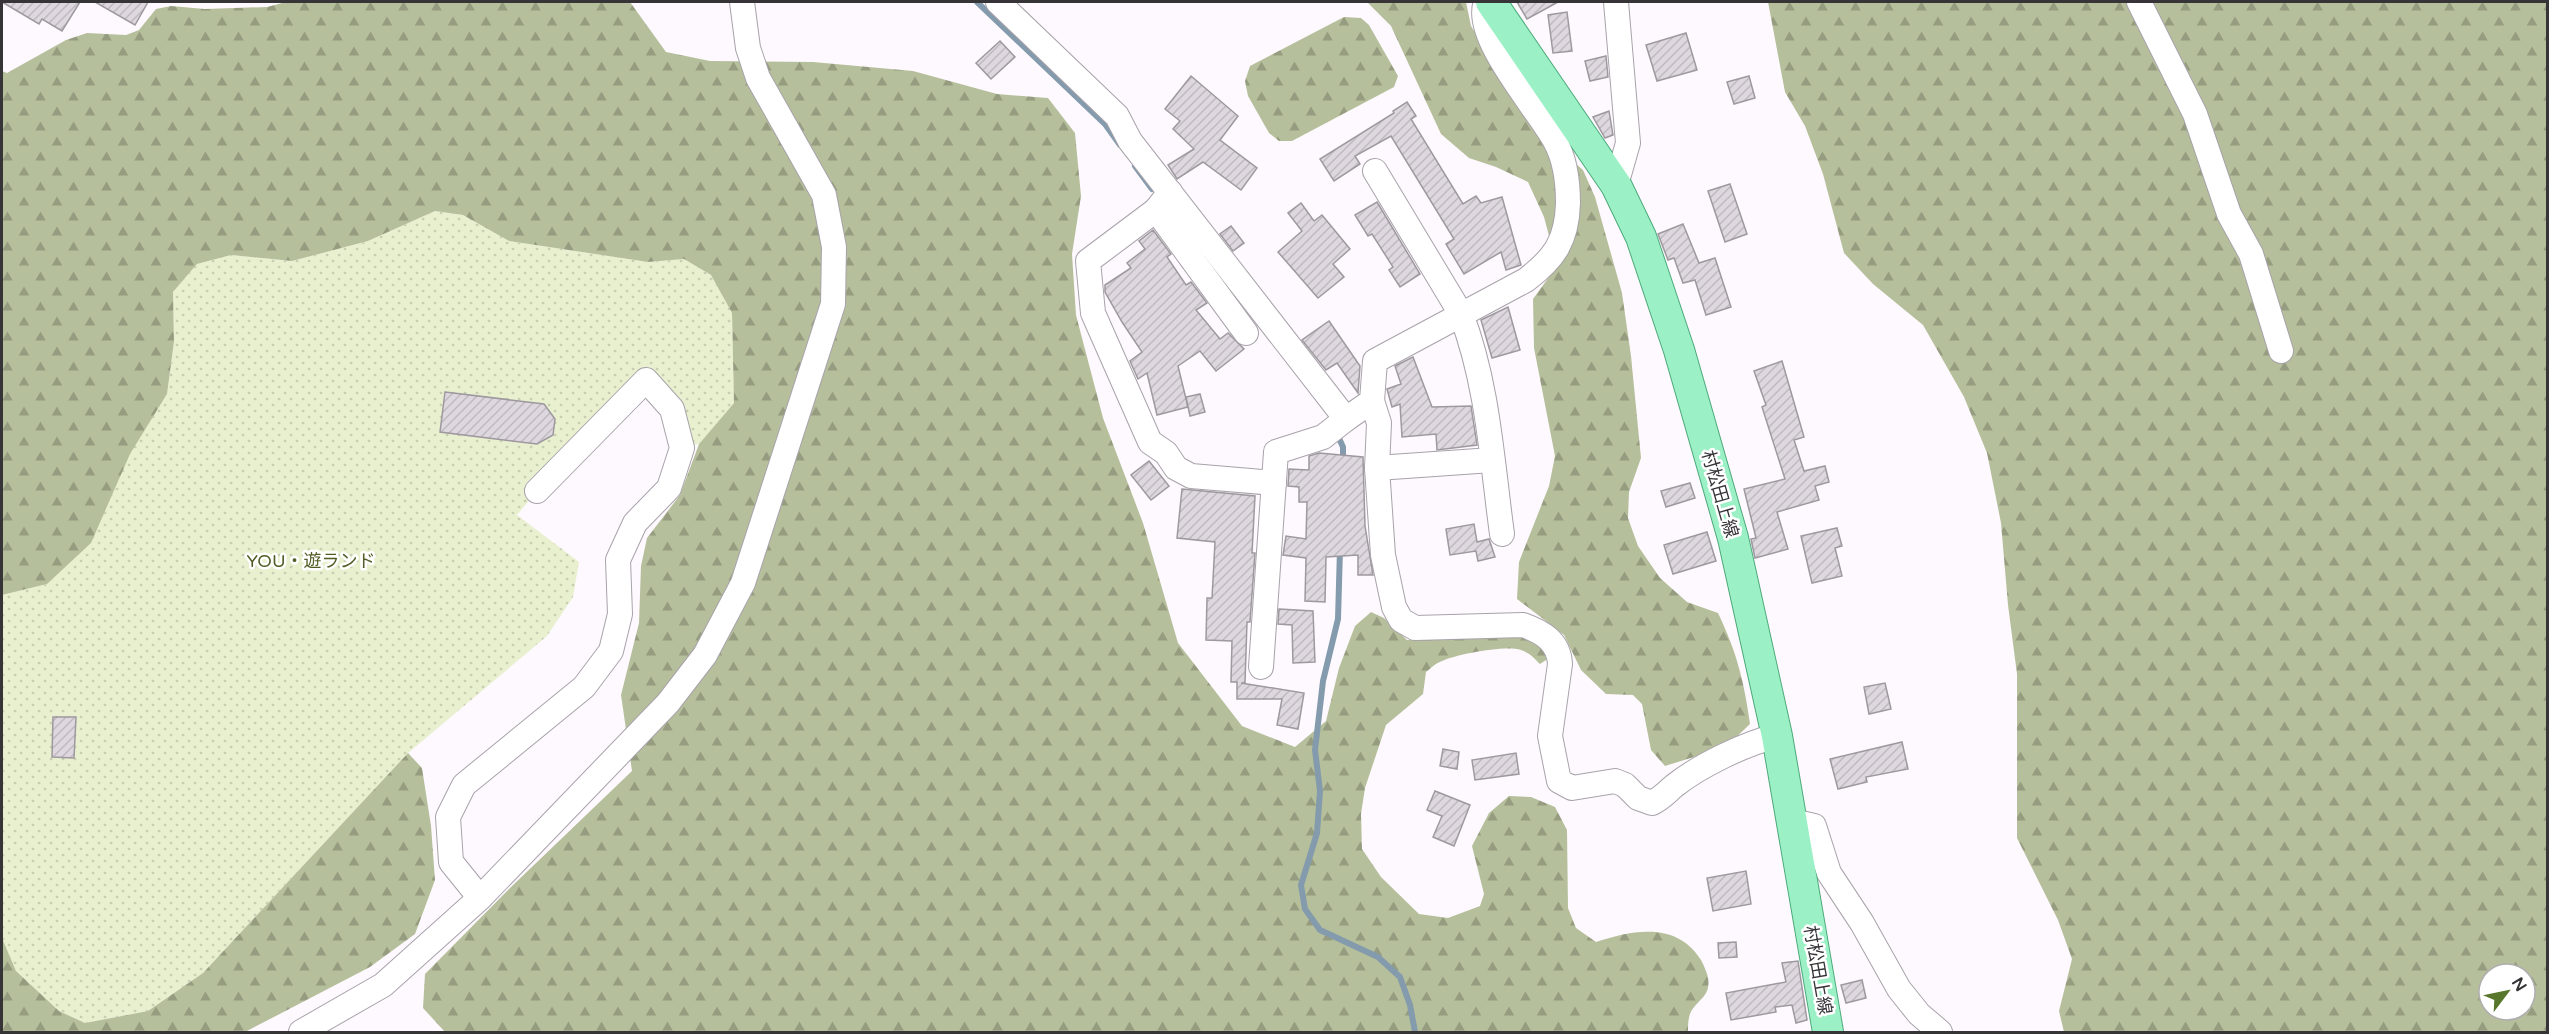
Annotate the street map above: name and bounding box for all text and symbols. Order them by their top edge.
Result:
street label: 村松田上線 [1697,448,1743,540]
park label: YOU・遊ランド [246,550,376,572]
street label: 村松田上線 [1799,924,1837,1016]
north arrow [2477,962,2537,1022]
text: N [2507,974,2531,995]

